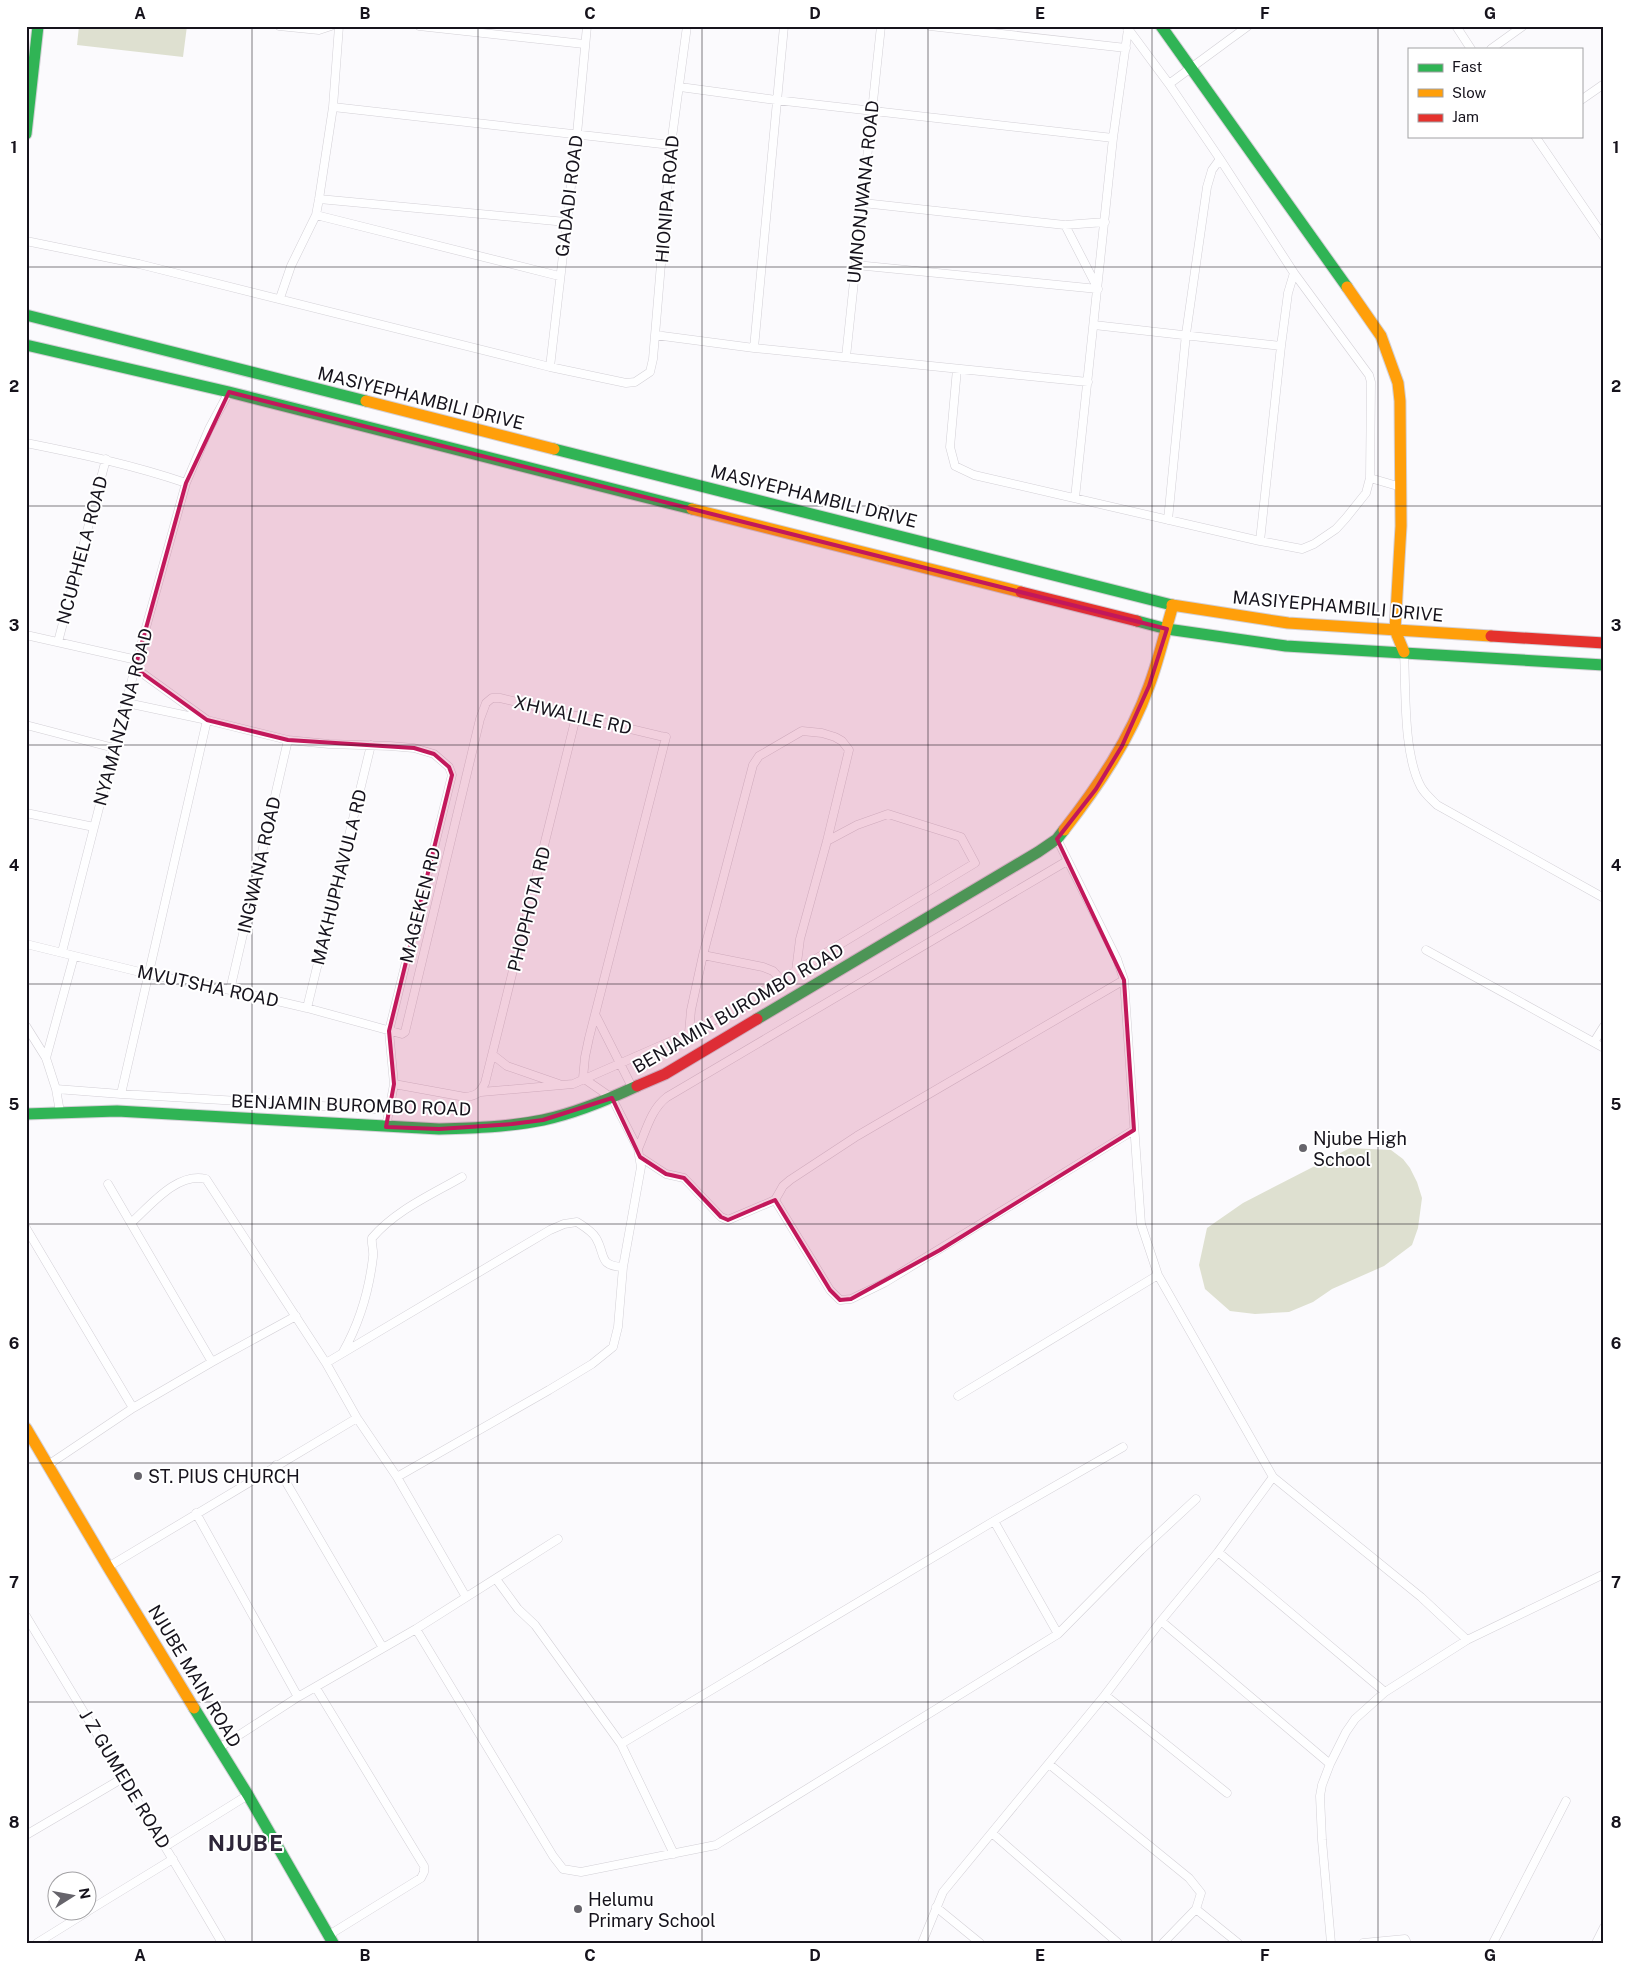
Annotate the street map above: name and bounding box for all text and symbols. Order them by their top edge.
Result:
text: A [134,4,146,23]
text: B [360,4,371,23]
text: C [584,4,596,23]
text: D [809,4,821,23]
text: E [1035,4,1045,23]
text: F [1260,4,1270,23]
text: G [1484,4,1496,23]
legend [1408,48,1582,138]
text: Fast [1452,58,1482,75]
text: Slow [1452,84,1487,101]
street label: UMNONJWANA ROAD [843,99,883,285]
text: Jam [1452,108,1479,125]
street label: GADADI ROAD [551,134,587,258]
street label: HIONIPA ROAD [651,134,683,264]
text: 1 [11,138,17,157]
text: 1 [1613,138,1619,157]
street label: MASIYEPHAMBILI DRIVE [316,362,526,434]
text: 2 [9,377,19,396]
text: 2 [1611,377,1621,396]
street label: MASIYEPHAMBILI DRIVE [709,460,919,532]
street label: NCUPHELA ROAD [52,474,112,626]
street label: MASIYEPHAMBILI DRIVE [1232,586,1444,626]
text: 3 [9,616,19,635]
text: 3 [1611,616,1621,635]
street label: NYAMANZANA ROAD [89,626,157,808]
street label: XHWALILE RD [512,691,634,739]
street label: MAKHUPHAVULA RD [307,787,371,967]
street label: INGWANA ROAD [233,795,285,935]
street label: PHOPHOTA RD [503,844,555,974]
street label: MAGEKEN RD [395,845,445,965]
text: 4 [9,856,20,875]
text: 4 [1611,856,1622,875]
street label: BENJAMIN BUROMBO ROAD [629,939,847,1077]
street label: MVUTSHA ROAD [135,961,281,1011]
street label: BENJAMIN BUROMBO ROAD [230,1090,472,1120]
text: 5 [9,1095,20,1114]
text: 5 [1611,1095,1622,1114]
place label: Njube High School [1313,1128,1407,1170]
marker: Njube High School [1297,1142,1309,1154]
text: 6 [9,1334,19,1353]
text: 6 [1611,1334,1621,1353]
place label: ST. PIUS CHURCH [148,1466,300,1487]
marker: ST. PIUS CHURCH [132,1470,144,1482]
text: 7 [9,1573,19,1592]
text: 7 [1611,1573,1621,1592]
street label: NJUBE MAIN ROAD [144,1601,246,1751]
street label: J Z GUMEDE ROAD [75,1706,175,1852]
text: 8 [9,1813,20,1832]
text: 8 [1611,1813,1622,1832]
district label: NJUBE [208,1830,284,1856]
north arrow [48,1872,98,1922]
text: N [76,1887,94,1900]
place label: Helumu Primary School [588,1889,716,1931]
marker: Helumu Primary School [572,1903,584,1915]
text: A [134,1946,146,1965]
text: B [360,1946,371,1965]
text: C [584,1946,596,1965]
text: D [809,1946,821,1965]
text: E [1035,1946,1045,1965]
text: F [1260,1946,1270,1965]
text: G [1484,1946,1496,1965]

